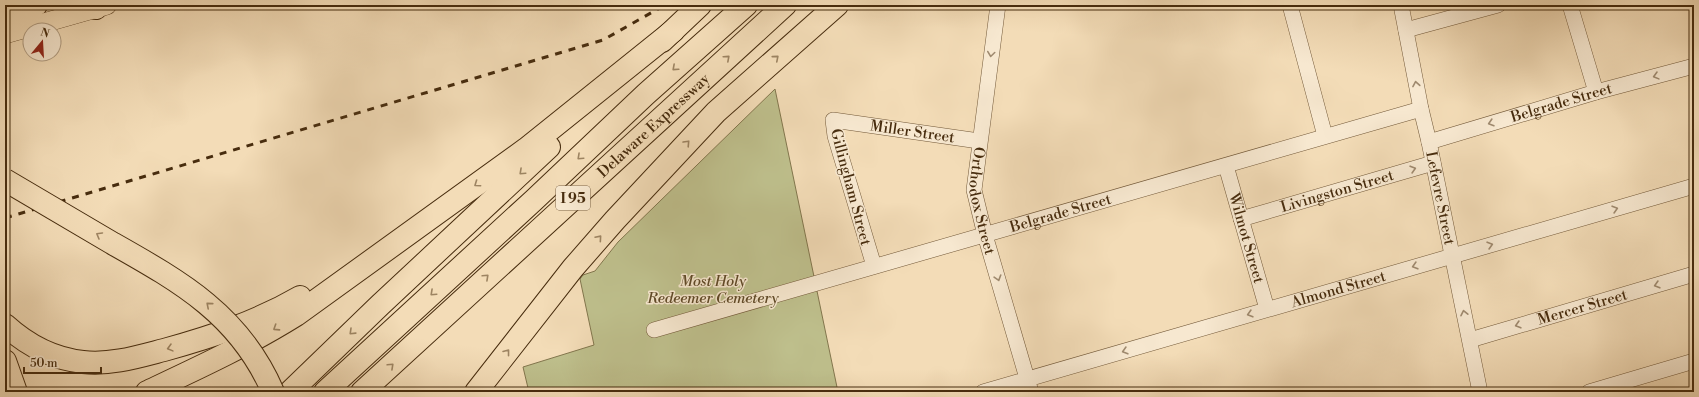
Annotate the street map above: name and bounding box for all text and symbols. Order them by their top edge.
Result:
north arrow [22,22,62,62]
text: N [38,25,51,42]
one-way arrow [987,51,996,58]
one-way arrow [722,55,730,62]
one-way arrow [772,56,779,63]
one-way arrow [672,64,679,71]
street label: Delaware Expressway [594,69,714,182]
one-way arrow [1653,71,1660,80]
street label: Belgrade Street [1508,79,1615,127]
one-way arrow [1412,81,1421,87]
street label: Miller Street [869,116,956,147]
one-way arrow [1488,119,1495,127]
street label: Gillingham Street [826,127,875,248]
one-way arrow [682,140,690,148]
street label: Orthodox Street [964,146,999,258]
street label: Lefevre Street [1421,149,1459,247]
one-way arrow [577,152,584,159]
one-way arrow [1410,165,1417,174]
street label: Livingston Street [1278,166,1397,217]
one-way arrow [519,167,526,174]
one-way arrow [474,179,481,186]
road number: I 95 [556,186,590,210]
street label: Belgrade Street [1007,190,1114,237]
street label: Wilmot Street [1224,190,1268,286]
one-way arrow [1611,205,1618,214]
one-way arrow [96,233,104,240]
one-way arrow [594,236,601,243]
one-way arrow [1486,241,1493,250]
one-way arrow [1412,262,1418,270]
street label: Almond Street [1288,267,1389,313]
park label: Most Holy Redeemer Cemetery [646,272,780,308]
one-way arrow [993,274,1002,281]
one-way arrow [481,275,489,282]
one-way arrow [1653,280,1660,289]
street label: Mercer Street [1535,285,1630,330]
one-way arrow [430,288,438,295]
one-way arrow [206,302,214,310]
one-way arrow [1246,309,1253,318]
one-way arrow [1461,309,1469,316]
one-way arrow [1515,321,1522,329]
one-way arrow [273,323,280,330]
one-way arrow [349,327,357,335]
one-way arrow [167,343,174,352]
one-way arrow [1122,346,1129,355]
scale bar [24,349,101,375]
one-way arrow [502,350,509,357]
text: 50 m [30,356,58,371]
one-way arrow [386,363,393,370]

